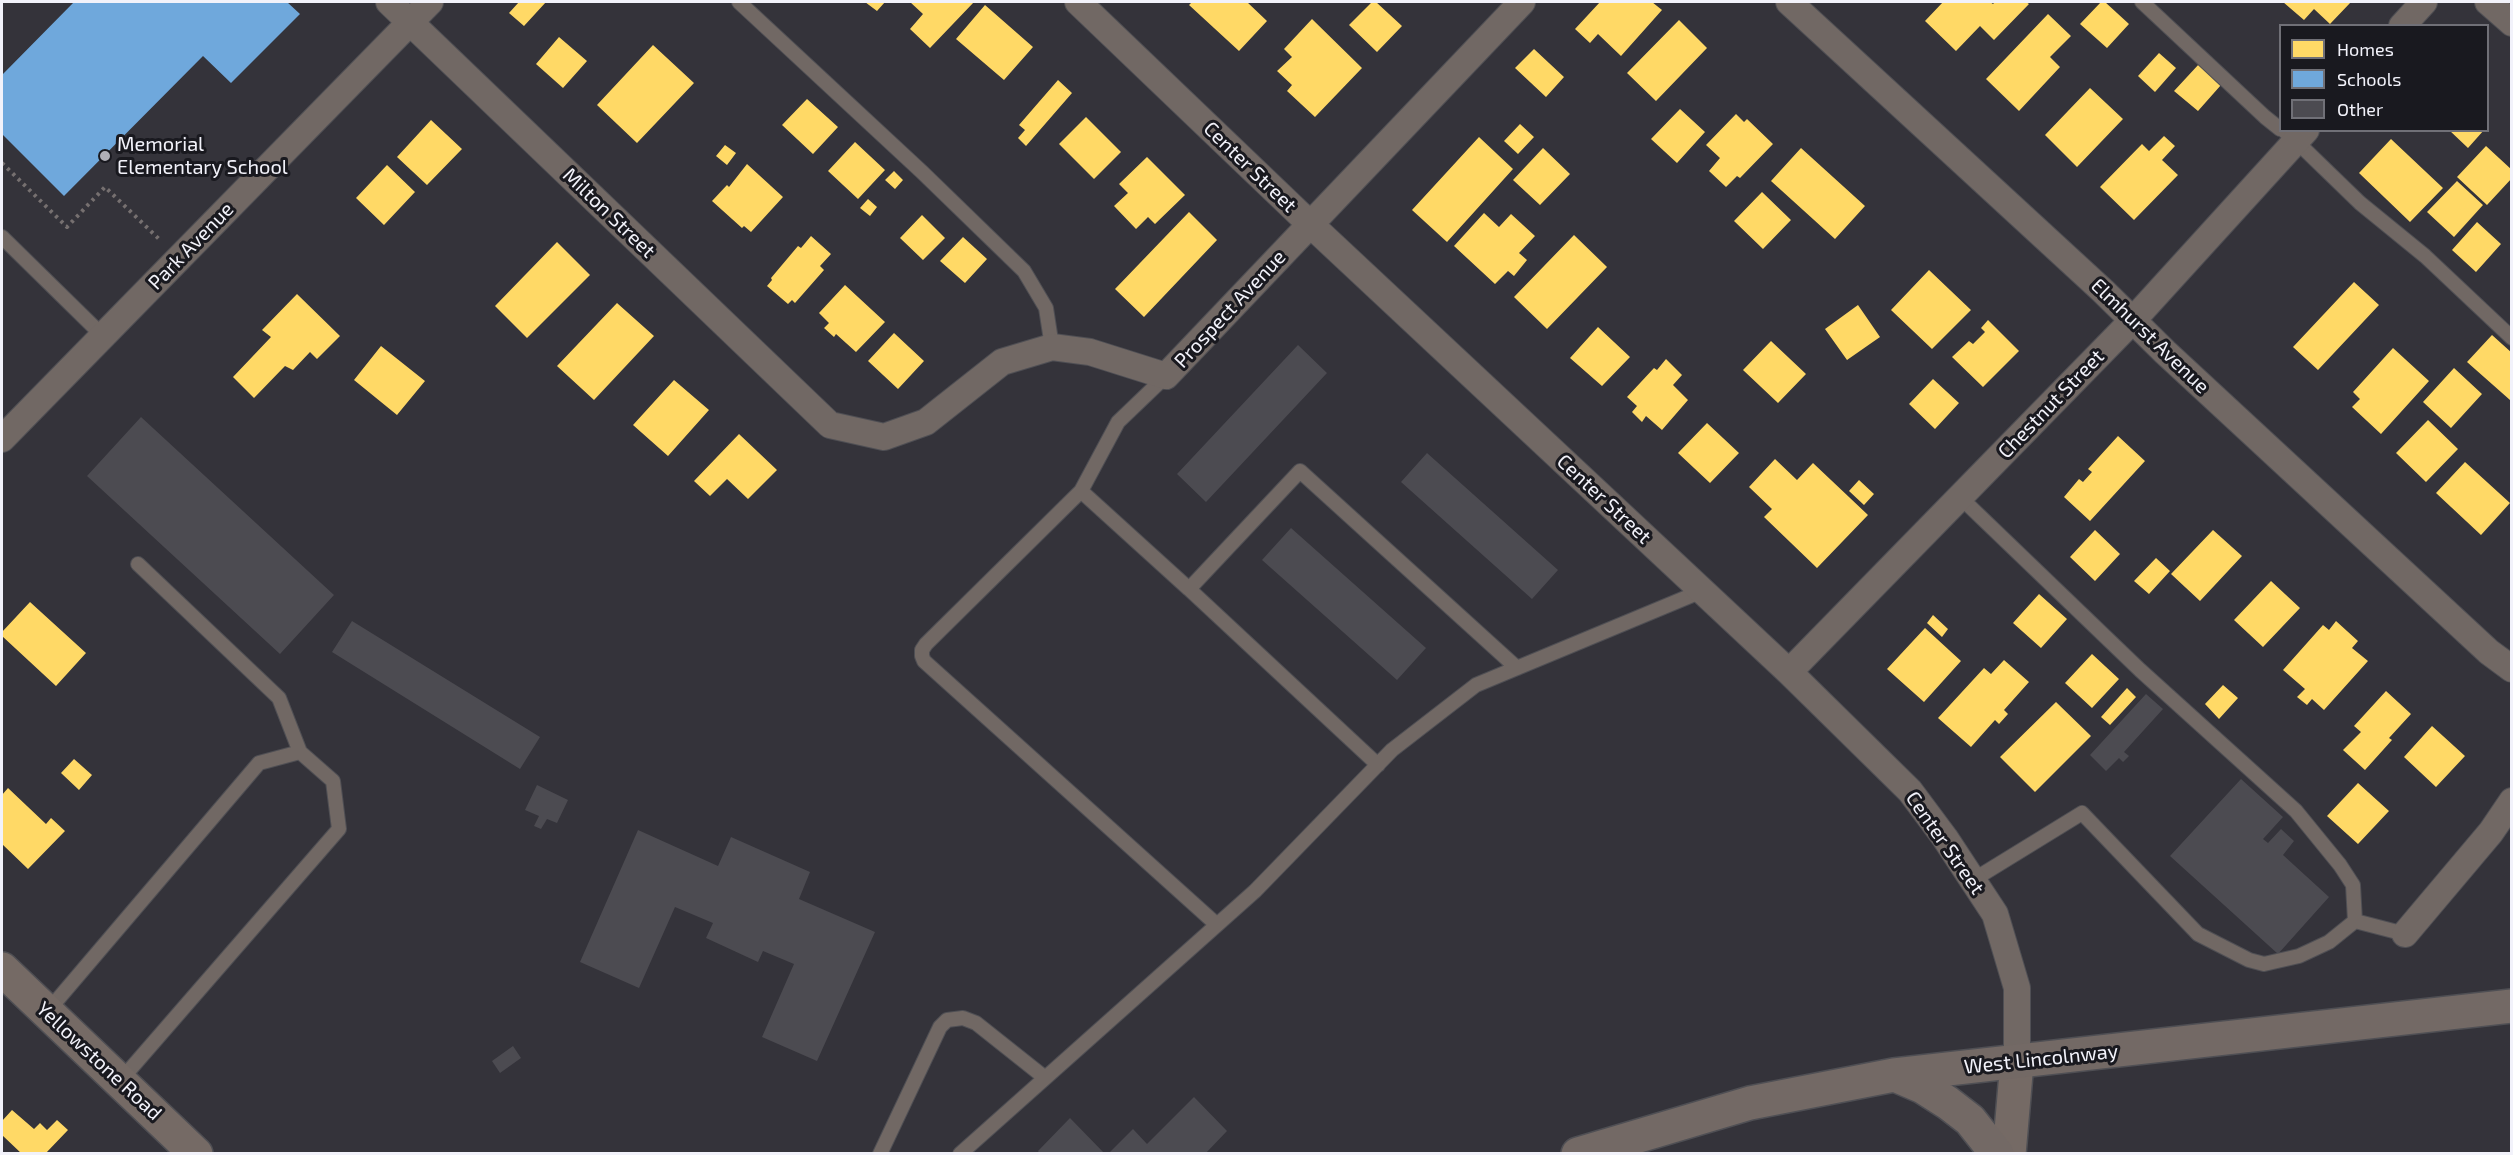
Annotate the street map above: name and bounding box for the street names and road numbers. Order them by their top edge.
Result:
street label: Center Street [1198,117,1302,217]
street label: Milton Street [558,163,660,263]
street label: Park Avenue [143,197,239,295]
street label: Prospect Avenue [1169,245,1291,373]
street label: Elmhurst Avenue [2086,274,2214,398]
street label: Chestnut Street [1993,345,2109,463]
street label: Center Street [1552,449,1656,549]
street label: Center Street [1901,787,1989,899]
street label: Yellowstone Road [31,997,167,1125]
street label: West Lincolnway [1963,1039,2119,1079]

